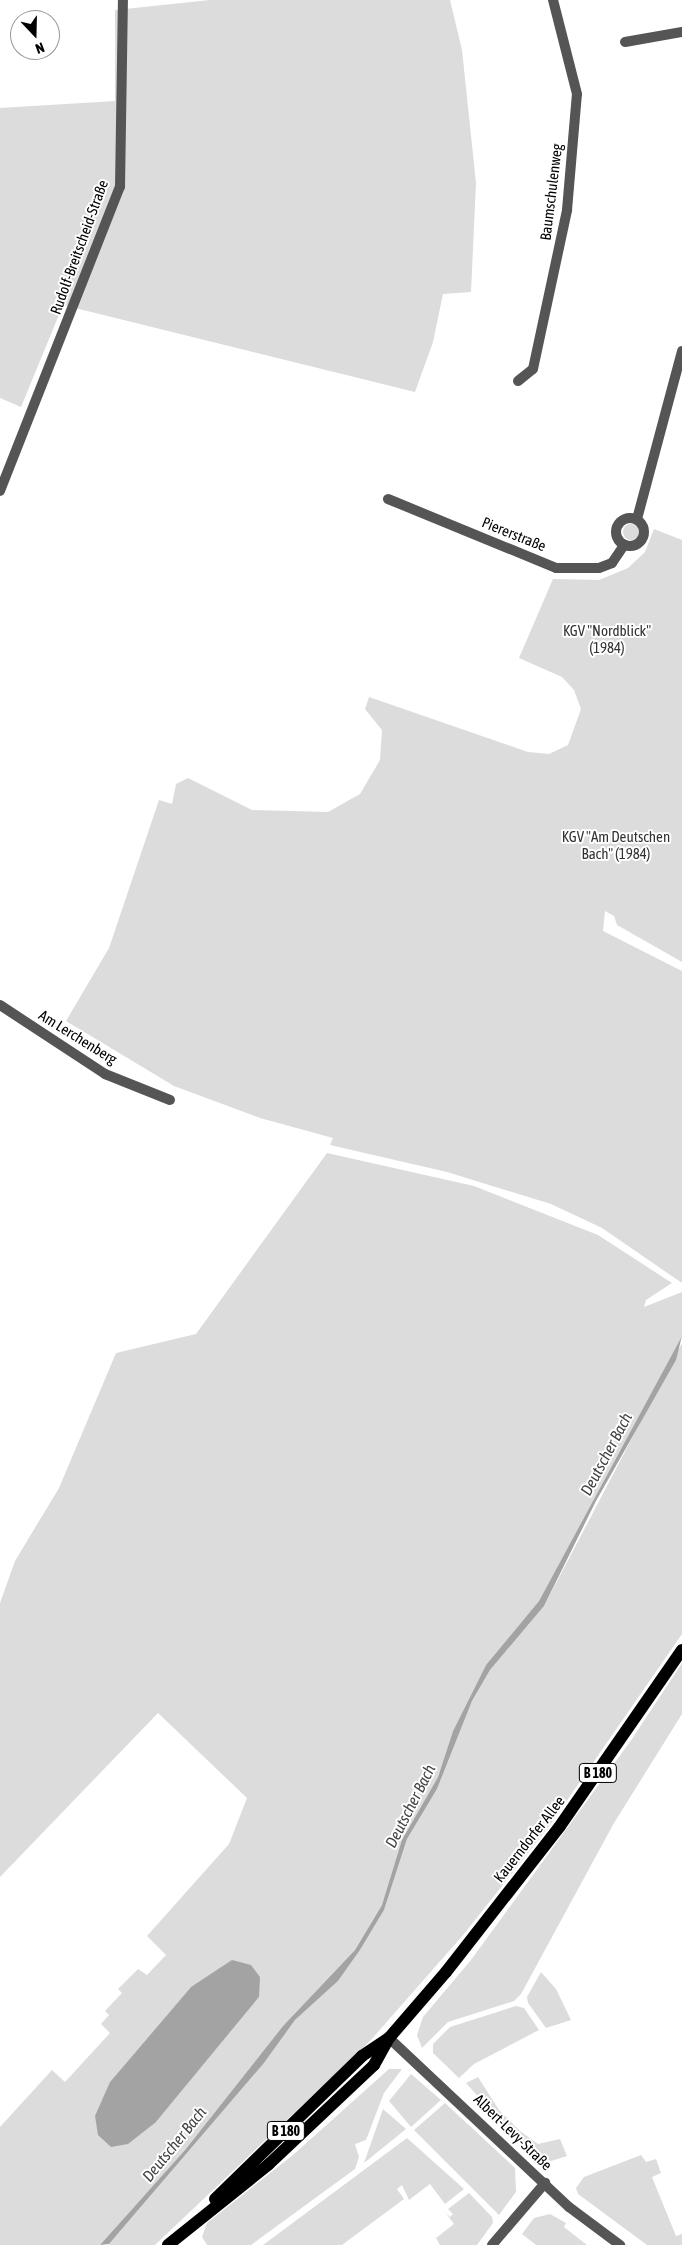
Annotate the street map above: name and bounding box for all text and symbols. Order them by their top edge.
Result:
north arrow [10,10,60,60]
text: N [33,39,47,57]
street label: Baumschulenweg [536,143,566,241]
street label: Rudolf-Breitscheid-Straße [46,177,112,317]
street label: Piererstraße [479,513,549,555]
park label: KGV "Nordblick" (1984) [563,621,651,656]
park label: KGV "Am Deutschen Bach" (1984) [562,827,670,862]
street label: Am Lerchenberg [36,1006,120,1068]
water label: Deutscher Bach [576,1409,636,1499]
water label: Deutscher Bach [381,1761,439,1851]
road number: B 180 [578,1762,618,1785]
street label: Kauerndorfer Allee [490,1792,568,1886]
street label: Albert-Levy-Straße [470,2090,556,2174]
water label: Deutscher Bach [138,2103,210,2185]
road number: B 180 [266,2120,306,2142]

